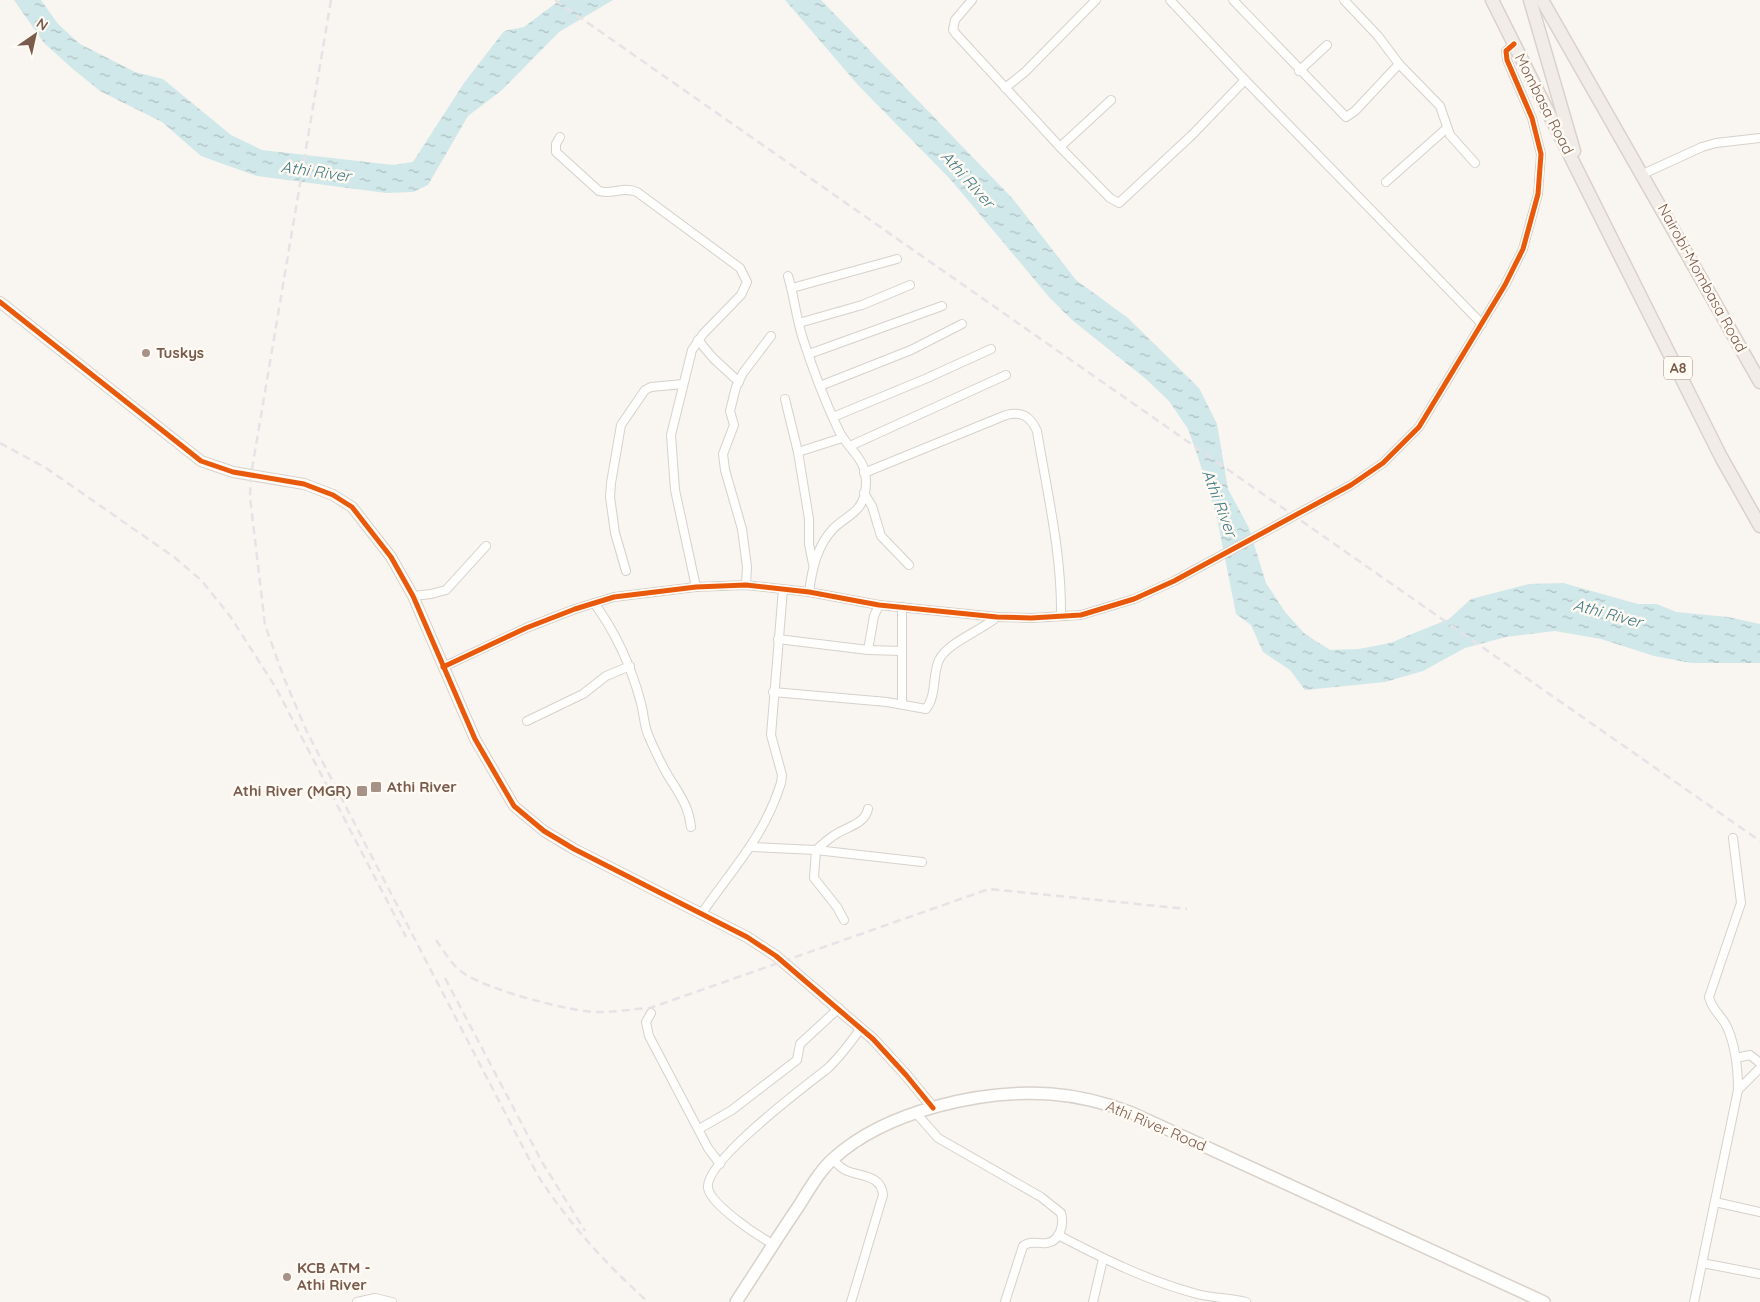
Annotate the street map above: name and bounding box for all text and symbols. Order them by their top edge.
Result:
north arrow [10,10,60,60]
text: N [33,14,52,35]
street label: Mombasa Road [1511,50,1578,157]
water label: Athi River [937,146,1000,213]
water label: Athi River [280,156,354,186]
street label: Nairobi-Mombasa Road [1654,200,1751,355]
place label: Tuskys [156,343,204,362]
marker: Tuskys [140,347,152,359]
road number: A8 [1664,356,1692,379]
water label: Athi River [1198,467,1243,541]
water label: Athi River [1571,594,1646,632]
place label: Athi River [387,777,457,796]
marker: Athi River [369,780,383,794]
place label: Athi River (MGR) [233,781,351,800]
marker: Athi River (MGR) [355,784,369,798]
street label: Athi River Road [1103,1096,1209,1155]
place label: KCB ATM - Athi River [297,1258,371,1294]
marker: KCB ATM - Athi River [281,1271,293,1283]

